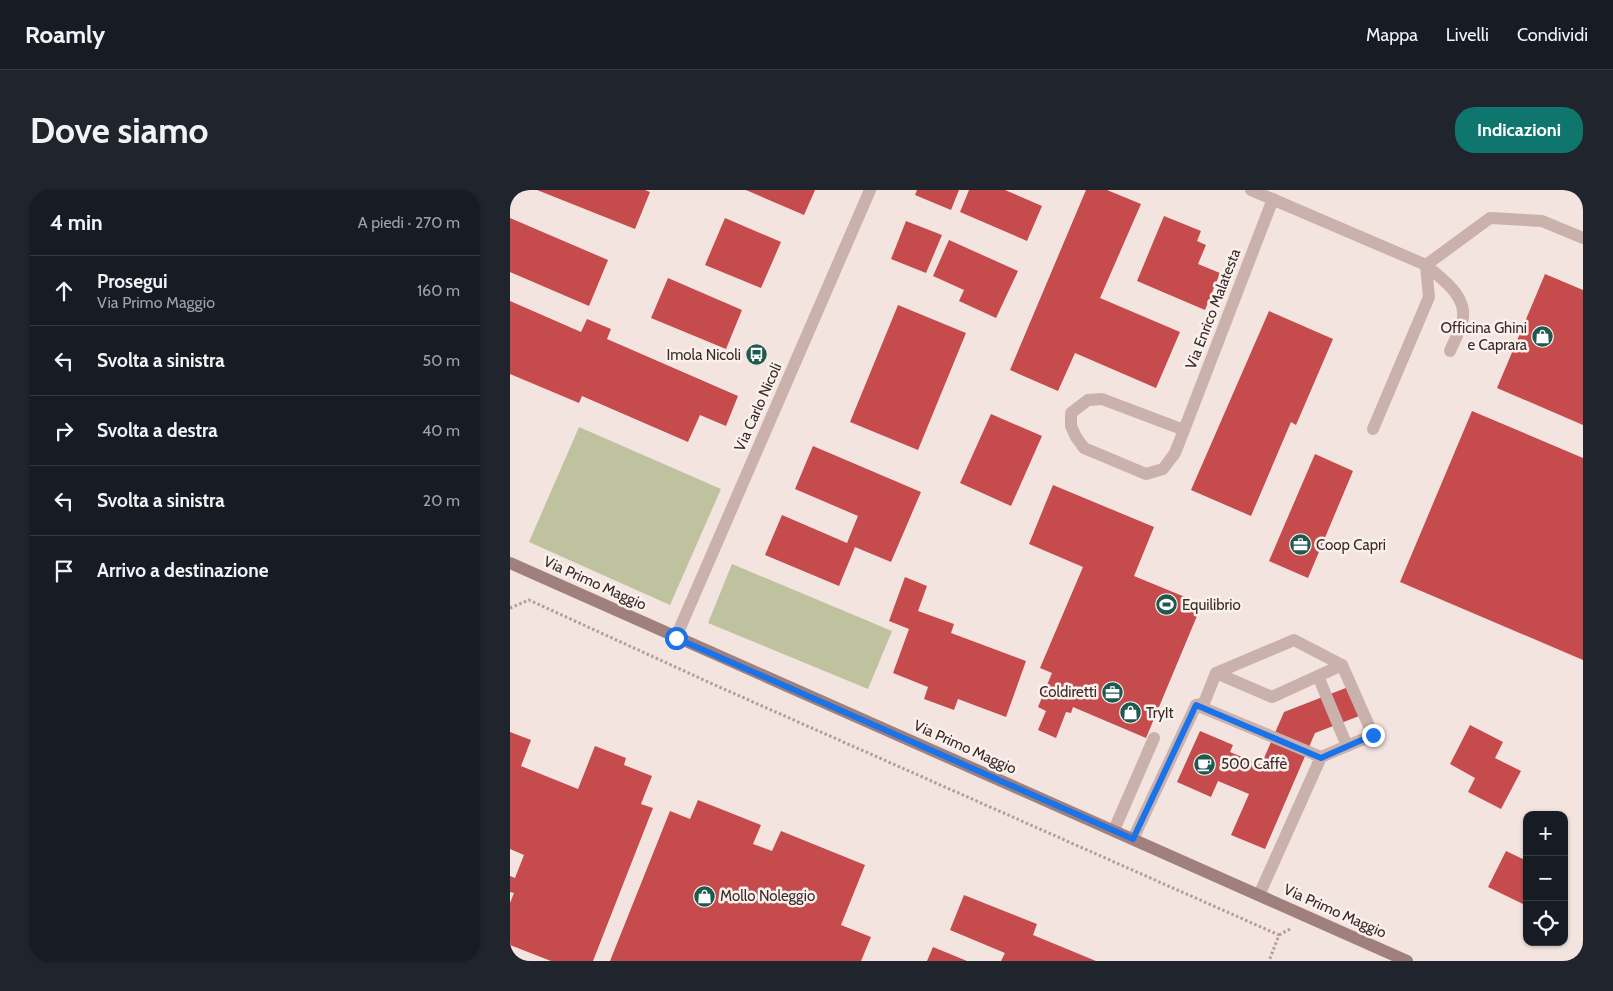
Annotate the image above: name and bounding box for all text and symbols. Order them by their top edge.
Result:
text: Roamly [25,20,105,49]
text: Mappa [1366,24,1418,46]
text: Livelli [1446,24,1489,46]
text: Condividi [1517,24,1588,46]
button: Indicazioni [1455,107,1583,153]
text: Dove siamo [30,109,209,152]
text: 4 min [50,210,103,235]
text: A piedi · 270 m [358,213,460,232]
street label: Via Enrico Malatesta [1182,246,1245,372]
text: Prosegui [97,270,168,293]
icon: ahead [50,277,78,305]
text: 160 m [417,281,460,300]
text: Via Primo Maggio [97,293,215,312]
place label: Officina Ghini e Caprara [1441,319,1528,354]
shop icon: Officina Ghini e Caprara [1531,325,1555,349]
bus stop icon: Imola Nicoli [745,343,769,367]
place label: Imola Nicoli [667,346,741,364]
icon: left [50,347,78,375]
text: Svolta a sinistra [97,349,225,372]
text: 50 m [423,351,460,370]
street label: Via Carlo Nicoli [730,360,786,454]
icon: right [50,417,78,445]
text: Svolta a destra [97,419,218,442]
text: 40 m [422,421,460,440]
icon: left [50,487,78,515]
text: Svolta a sinistra [97,489,225,512]
text: 20 m [423,491,460,510]
office icon: Coop Capri [1288,533,1312,557]
place label: Coop Capri [1316,536,1386,554]
street label: Via Primo Maggio [541,552,649,614]
icon: arrive [50,557,78,585]
text: Arrivo a destinazione [97,559,268,582]
sports icon: Equilibrio [1154,593,1178,617]
place label: Equilibrio [1182,596,1241,614]
route start [665,627,688,650]
office icon: Coldiretti [1101,680,1125,704]
place label: Coldiretti [1039,683,1097,701]
shop icon: TryIt [1118,701,1142,725]
place label: TryIt [1146,704,1174,722]
street label: Via Primo Maggio [911,716,1019,778]
route end [1362,724,1385,747]
cafe icon: 500 Caffè [1193,752,1217,776]
place label: 500 Caffè [1221,755,1288,773]
map controls [1523,811,1568,946]
button: + [1523,811,1568,856]
button: − [1523,856,1568,901]
street label: Via Primo Maggio [1281,880,1389,942]
shop icon: Mollo Noleggio [692,884,716,908]
place label: Mollo Noleggio [720,887,815,905]
button: locate [1523,901,1568,946]

